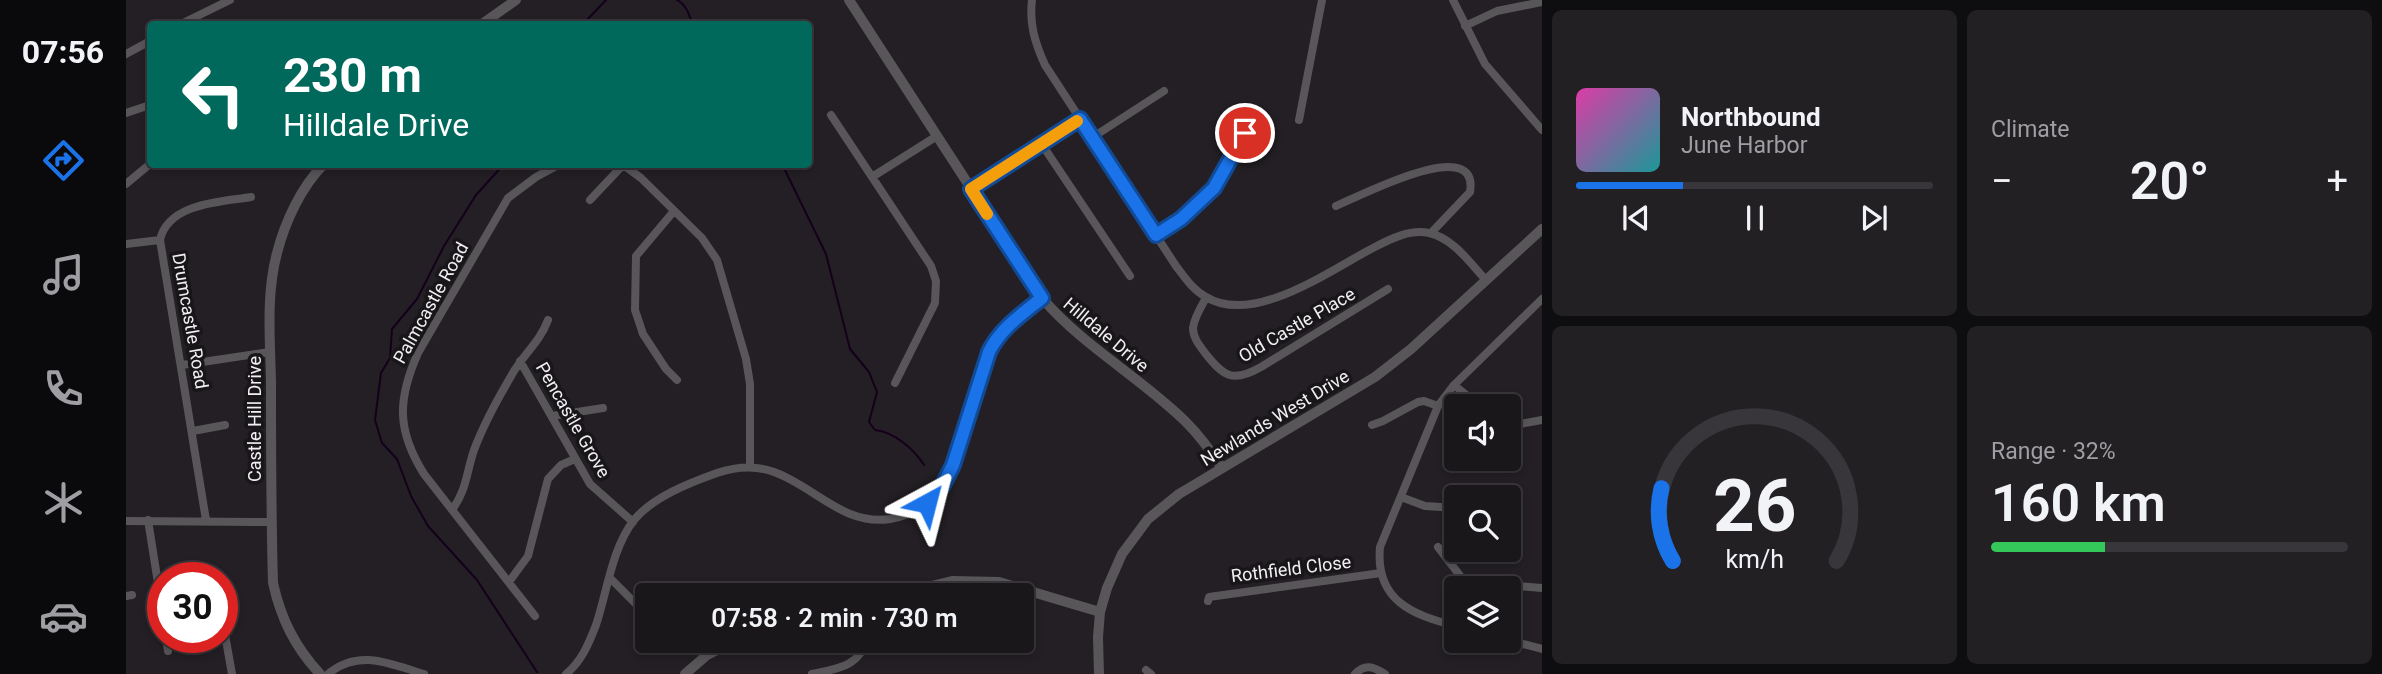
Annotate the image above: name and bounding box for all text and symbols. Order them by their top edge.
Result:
text: 07:56 [22,33,104,71]
text: 230 m [283,47,422,104]
icon: left [168,49,259,140]
text: Northbound [1681,102,1821,132]
pin [1215,103,1275,163]
text: Hilldale Drive [283,106,469,144]
icon: arrive [1226,114,1264,152]
text: Climate [1991,116,2070,143]
text: June Harbor [1681,132,1808,159]
icon: directions [39,136,88,185]
text: 20° [2130,151,2209,212]
text: − [1991,159,2013,203]
text: + [2326,159,2348,203]
icon: previous [1617,199,1655,237]
icon: pause [1736,199,1774,237]
icon: next [1855,199,1893,237]
street label: Palmcastle Road [389,239,473,367]
icon: music [39,250,88,299]
street label: Drumcastle Road [168,251,213,391]
street label: Old Castle Place [1235,283,1359,366]
street label: Hilldale Drive [1059,293,1153,376]
street label: Castle Hill Drive [244,356,265,482]
street label: Pencastle Grove [532,358,615,481]
icon: phone [39,364,88,413]
street label: Newlands West Drive [1197,365,1353,470]
map controls [1444,394,1521,653]
button: sound [1444,394,1521,471]
text: Range · 32% [1991,438,2116,465]
text: 26 [1713,463,1796,549]
position arrow [890,466,964,540]
text: 160 km [1991,473,2166,534]
icon: climate [39,478,88,527]
button: search [1444,485,1521,562]
text: km/h [1725,545,1784,574]
street label: Rothfield Close [1230,551,1352,586]
speed limit sign: 30 [147,562,238,653]
button: layers [1444,576,1521,653]
icon: car [39,592,88,641]
text: 07:58 · 2 min · 730 m [711,603,958,633]

